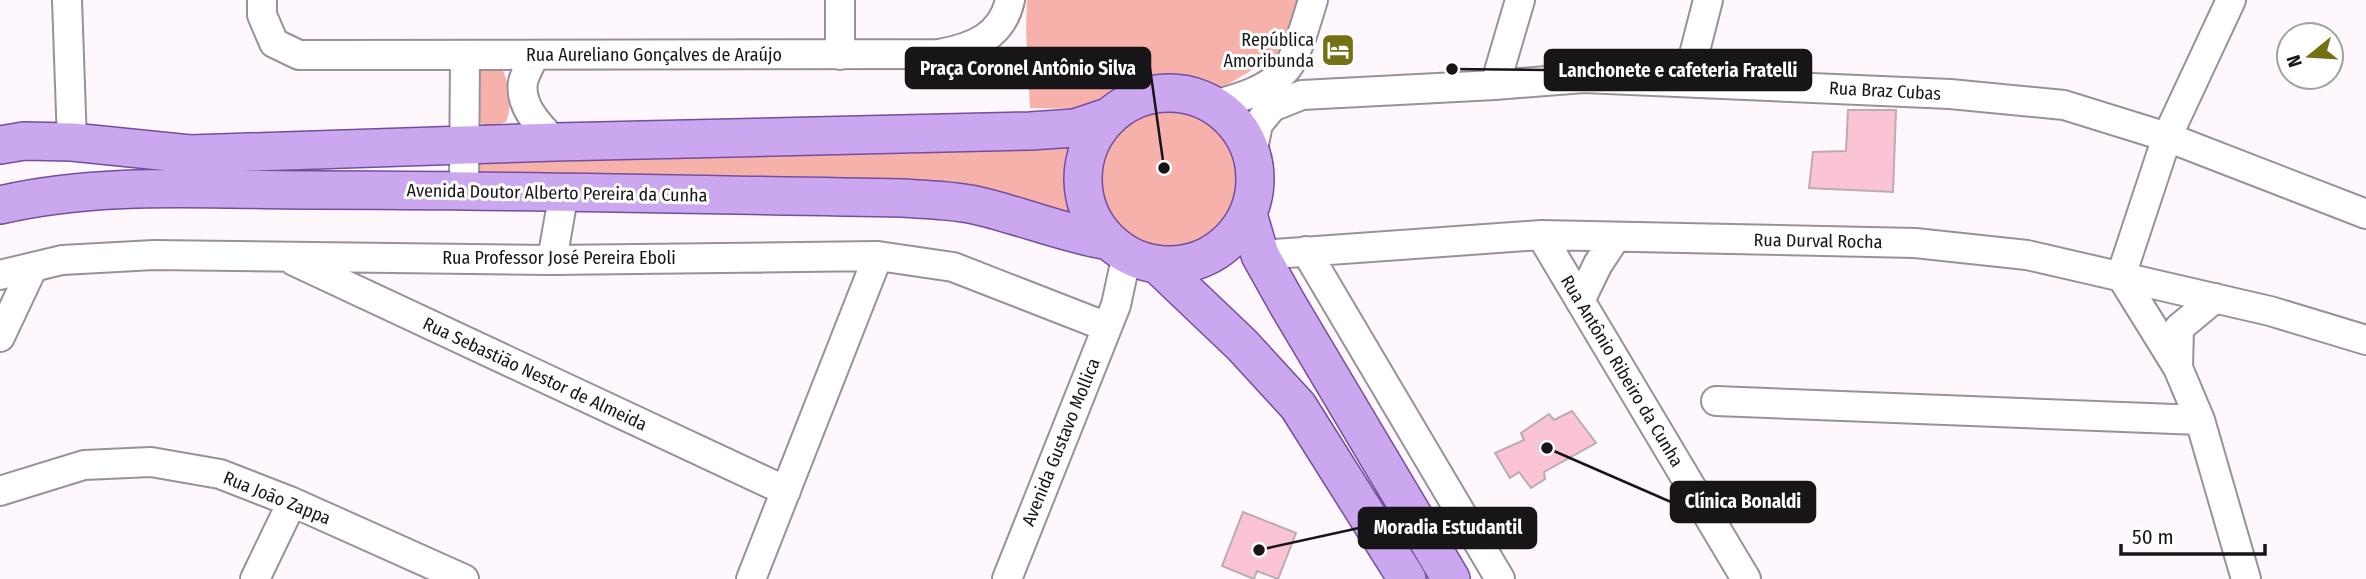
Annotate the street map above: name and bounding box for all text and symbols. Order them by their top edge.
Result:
north arrow [2275,21,2345,91]
place label: República Amoribunda [1223,29,1314,72]
hotel icon: República Amoribunda [1319,31,1357,69]
street label: Rua Aureliano Gonçalves de Araújo [526,44,782,66]
callout: Praça Coronel Antônio Silva [906,48,1150,88]
callout: Lanchonete e cafeteria Fratelli [1545,50,1811,90]
text: N [2282,52,2307,70]
text: Praça Coronel Antônio Silva [920,57,1136,80]
text: Lanchonete e cafeteria Fratelli [1559,59,1798,82]
street label: Rua Braz Cubas [1828,77,1942,105]
street label: Avenida Doutor Alberto Pereira da Cunha [406,179,708,207]
street label: Rua Durval Rocha [1753,229,1883,253]
street label: Rua Professor José Pereira Eboli [442,247,676,269]
street label: Rua Antônio Ribeiro da Cunha [1556,271,1688,471]
street label: Rua Sebastião Nestor de Almeida [419,312,651,436]
street label: Avenida Gustavo Mollica [1017,355,1105,529]
street label: Rua João Zappa [220,466,334,530]
callout: Clínica Bonaldi [1671,482,1815,522]
text: Clínica Bonaldi [1685,490,1801,513]
callout: Moradia Estudantil [1359,508,1536,548]
scale bar [2121,512,2264,556]
text: Moradia Estudantil [1374,516,1523,539]
text: 50 m [2132,524,2174,550]

